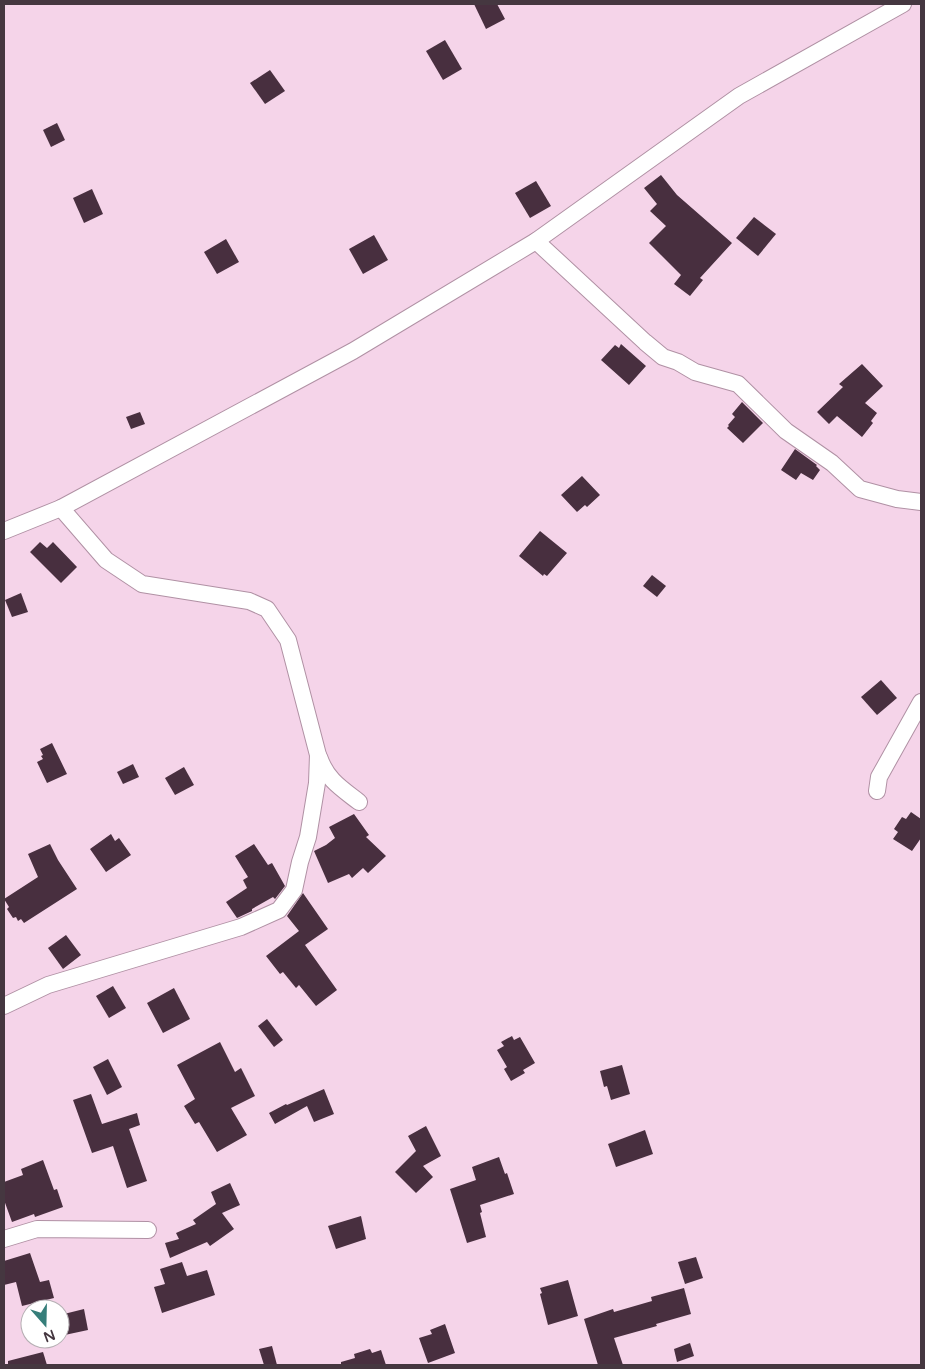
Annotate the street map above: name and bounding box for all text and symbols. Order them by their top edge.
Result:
north arrow [20,1299,70,1349]
text: N [41,1326,57,1346]

